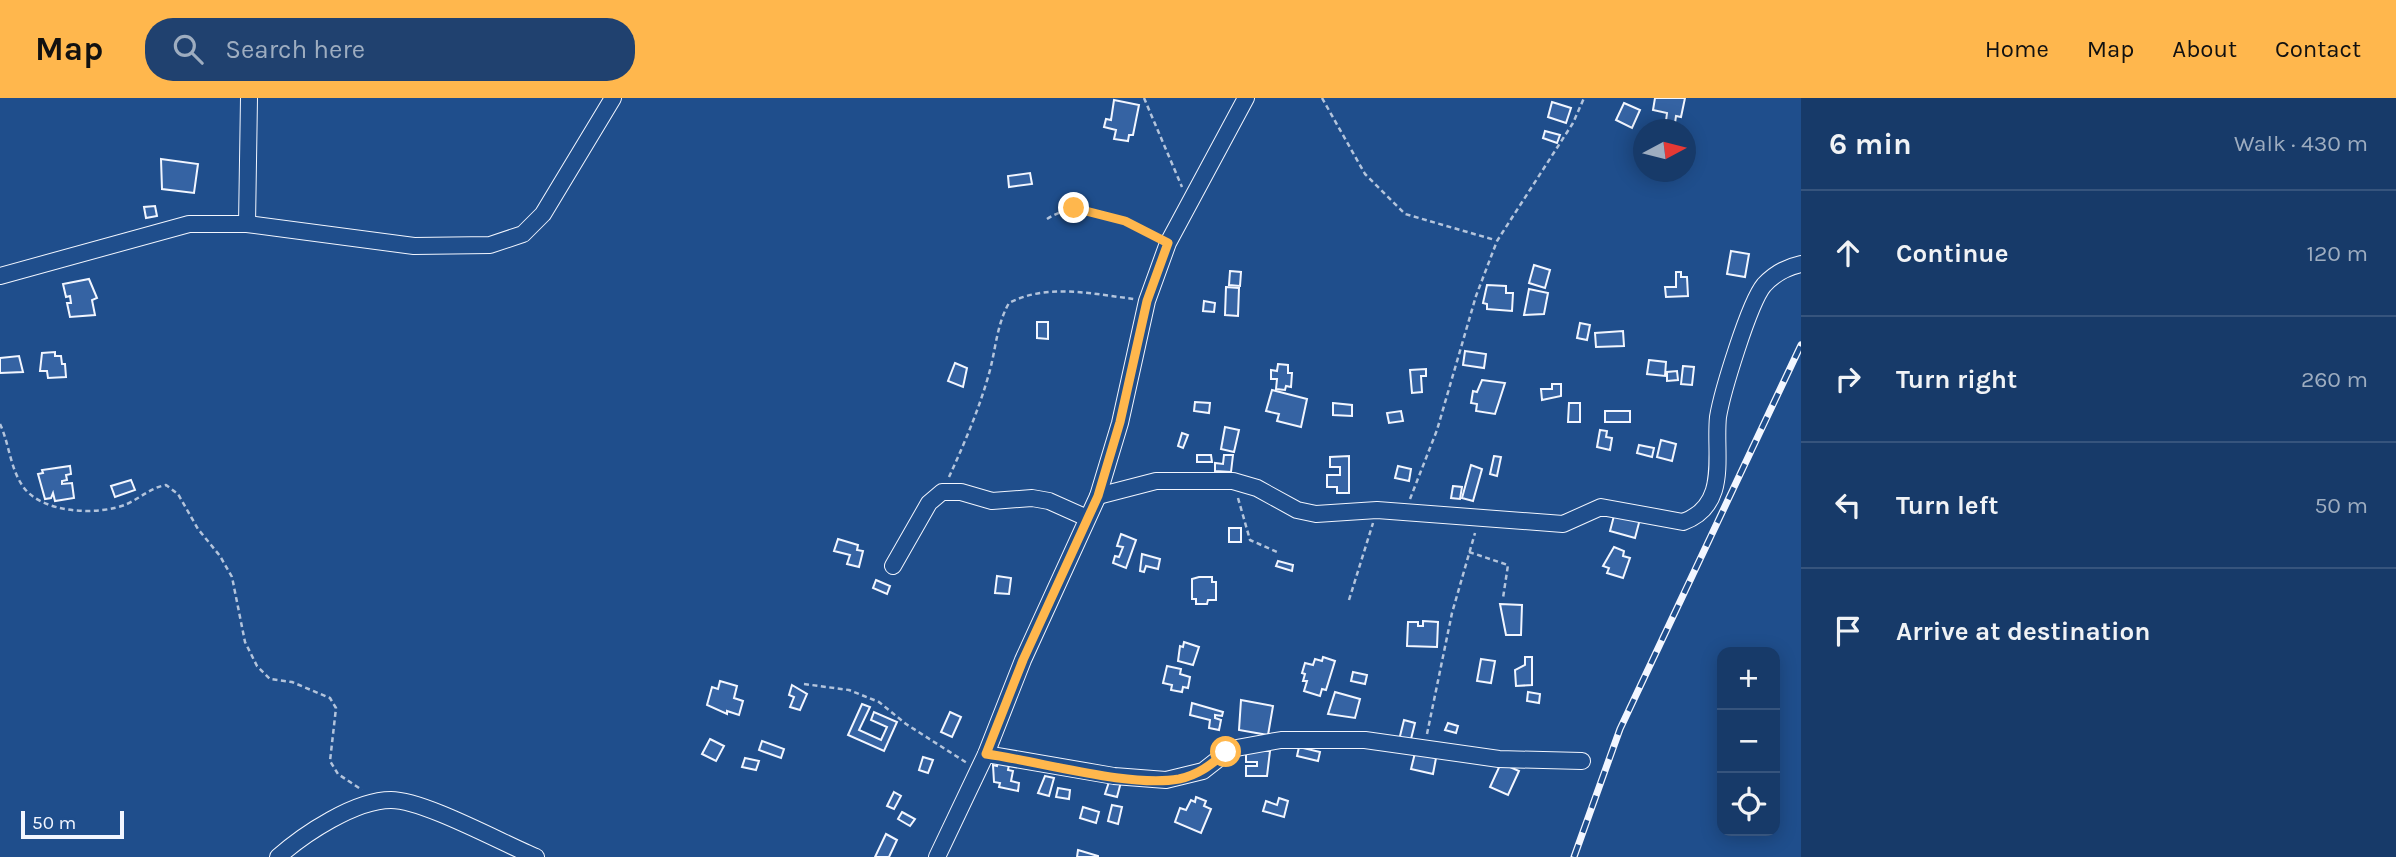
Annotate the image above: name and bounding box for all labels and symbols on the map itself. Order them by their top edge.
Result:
north arrow [1633,119,1696,182]
route end [1058,192,1089,223]
route start [1210,736,1241,767]
scale bar [21,808,124,840]

